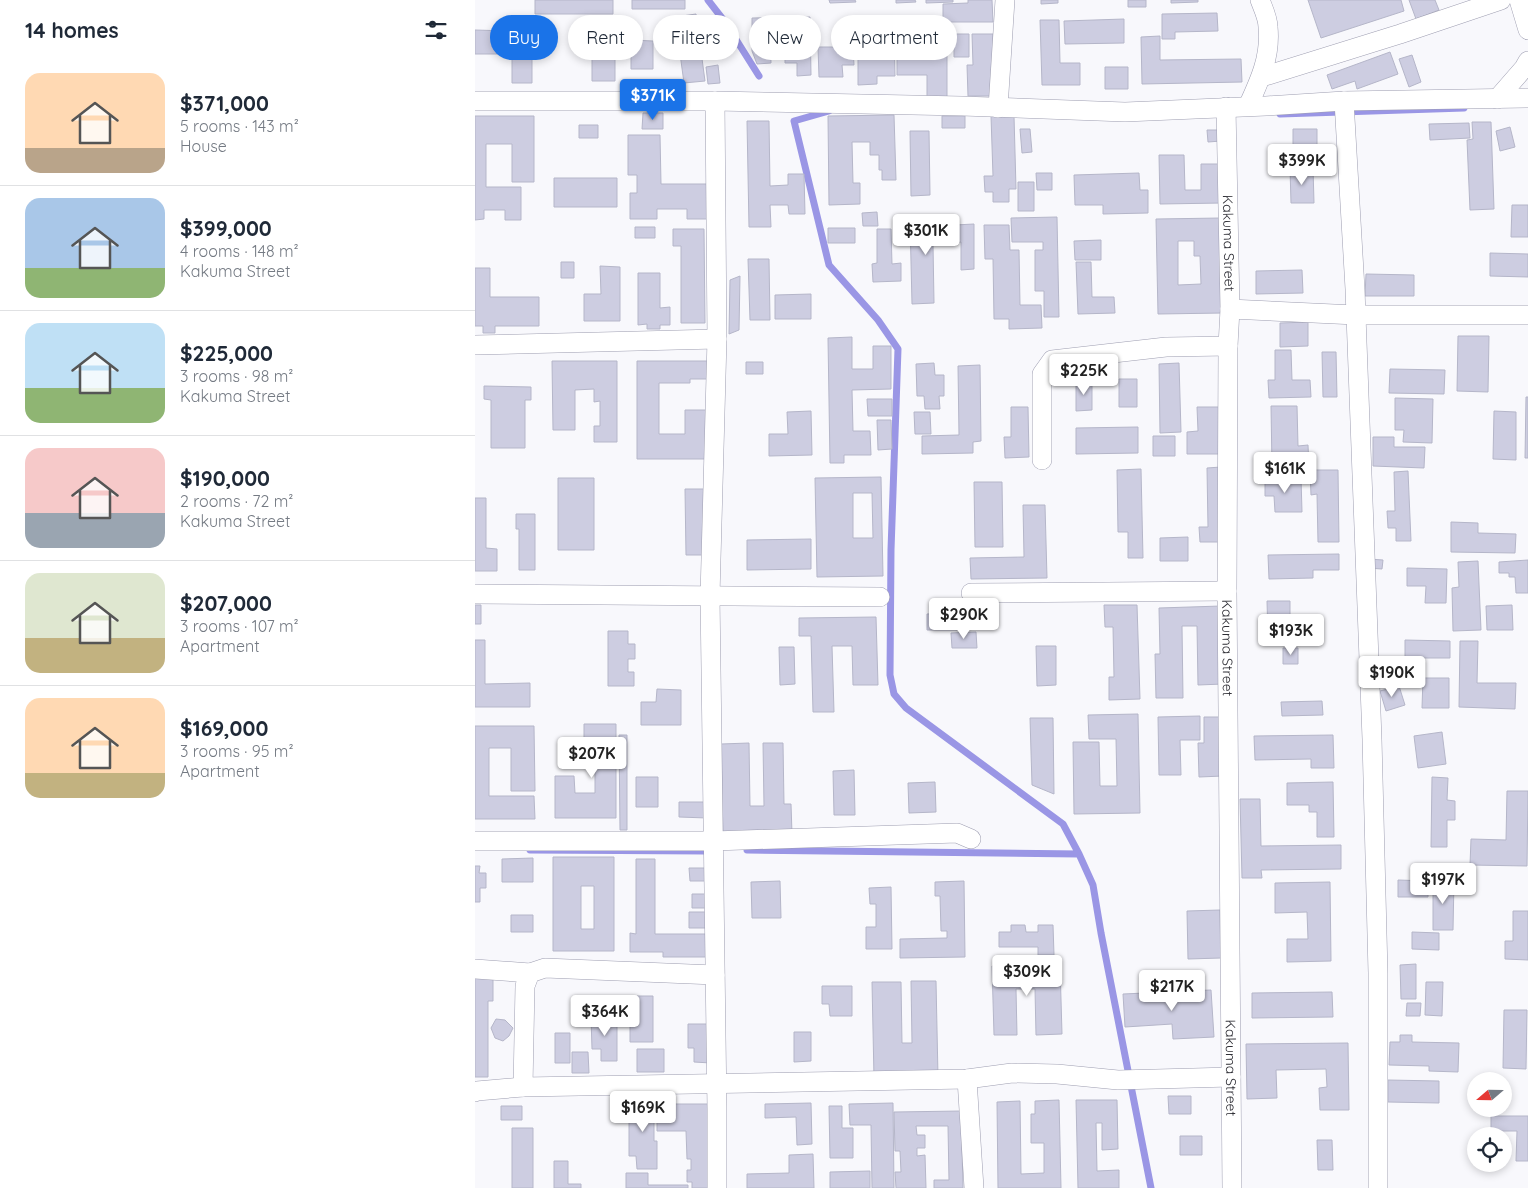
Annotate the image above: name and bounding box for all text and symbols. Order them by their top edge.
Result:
chip: Buy [490,15,558,60]
chip: Rent [568,15,643,60]
chip: Filters [653,15,739,60]
chip: New [749,15,821,60]
chip: Apartment [831,15,957,60]
icon: filters [422,16,450,44]
text: 14 homes [25,17,119,43]
pin: $371K [618,78,688,121]
text: $371K [631,85,675,105]
text: $371,000 [180,90,269,116]
icon: home [65,93,125,153]
text: 5 rooms · 143 m² [180,116,299,136]
text: House [180,136,227,156]
pin: $399K [1267,144,1337,186]
text: $399K [1279,150,1325,170]
street label: Kakuma Street [1219,194,1239,292]
pin: $301K [891,214,961,256]
text: $399,000 [180,215,272,241]
icon: home [65,218,125,278]
text: $301K [904,220,948,240]
text: 4 rooms · 148 m² [180,241,299,261]
text: Kakuma Street [180,261,290,281]
text: $225,000 [180,340,273,366]
icon: home [65,343,125,403]
pin: $225K [1049,354,1119,396]
text: $225K [1060,360,1108,380]
text: 3 rooms · 98 m² [180,366,293,386]
text: Kakuma Street [180,386,290,406]
pin: $161K [1250,452,1320,494]
text: $161K [1264,458,1306,478]
text: $190,000 [180,465,270,491]
icon: home [65,468,125,528]
text: 2 rooms · 72 m² [180,491,293,511]
text: Kakuma Street [180,511,290,531]
text: $207,000 [180,590,272,616]
icon: home [65,593,125,653]
pin: $290K [929,598,999,640]
street label: Kakuma Street [1218,599,1237,697]
text: $290K [940,604,988,624]
pin: $193K [1256,614,1326,656]
text: 3 rooms · 107 m² [180,616,299,636]
text: $193K [1269,620,1313,640]
text: Apartment [180,636,260,656]
pin: $190K [1357,656,1427,698]
text: $190K [1369,662,1415,682]
text: $169,000 [180,715,268,741]
icon: home [65,718,125,778]
pin: $207K [557,736,627,779]
text: 3 rooms · 95 m² [180,741,294,761]
text: $207K [568,743,616,763]
text: Apartment [180,761,260,781]
pin: $197K [1408,862,1478,905]
text: $197K [1421,869,1465,889]
pin: $309K [992,954,1062,997]
text: $309K [1003,961,1051,981]
pin: $217K [1137,970,1207,1012]
text: $217K [1150,976,1194,996]
pin: $364K [570,994,640,1037]
text: $364K [582,1001,628,1021]
street label: Kakuma Street [1222,1019,1240,1117]
north arrow [1467,1072,1513,1118]
map controls [1467,1072,1512,1172]
pin: $169K [608,1090,678,1133]
text: $169K [621,1097,665,1117]
button: locate [1467,1127,1512,1172]

